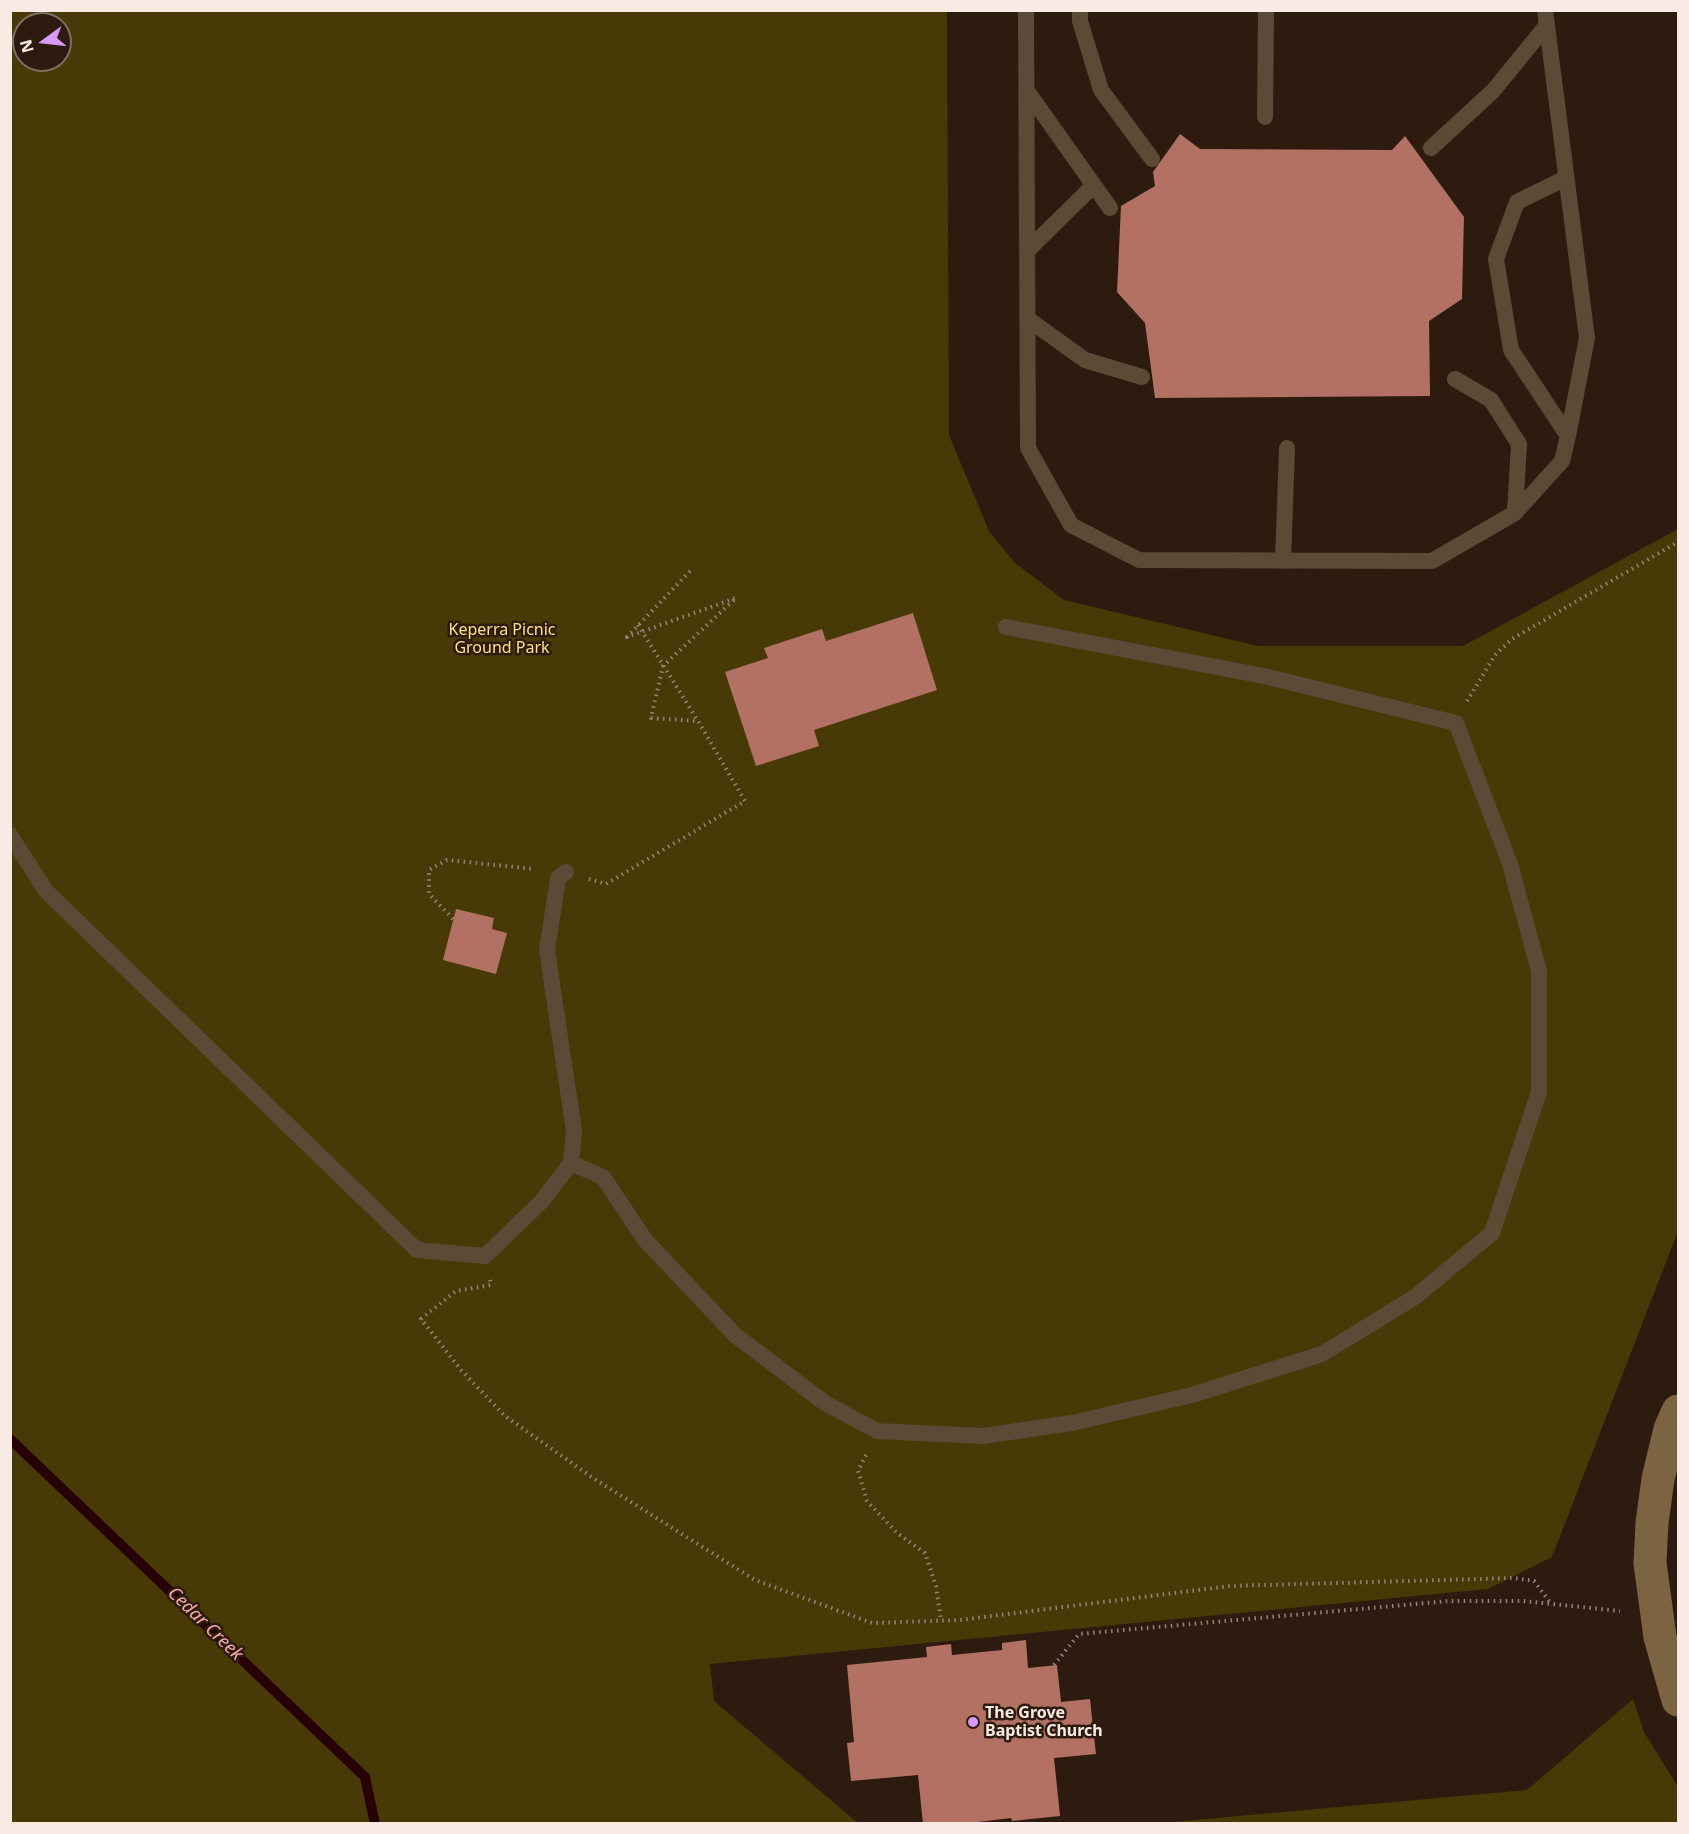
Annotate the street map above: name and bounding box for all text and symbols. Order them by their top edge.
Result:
north arrow [12,12,72,72]
text: N [14,37,39,55]
park label: Keperra Picnic Ground Park [448,620,556,658]
water label: Cedar Creek [163,1583,247,1665]
place label: The Grove Baptist Church [985,1703,1103,1741]
marker: The Grove Baptist Church [966,1715,980,1729]

